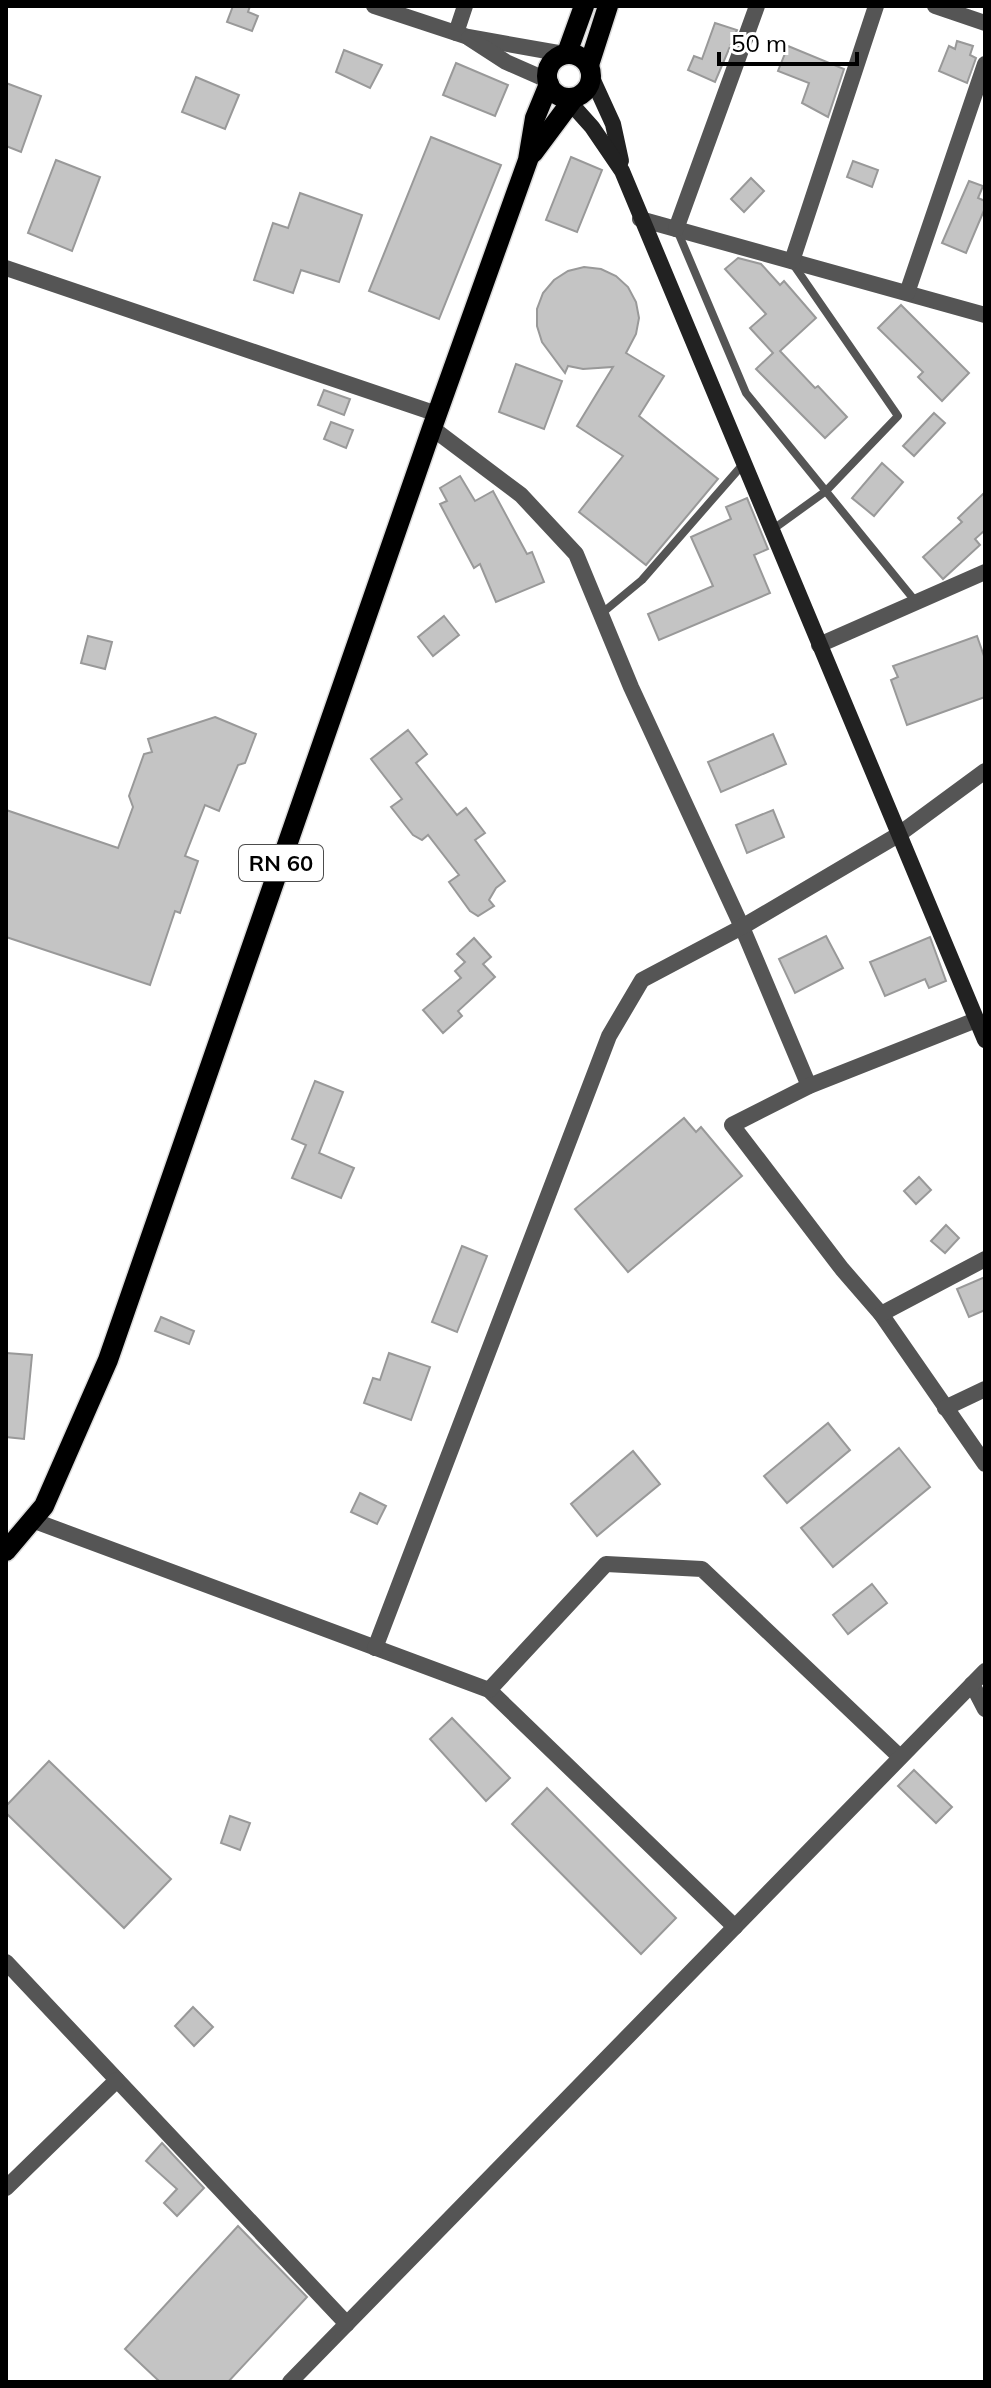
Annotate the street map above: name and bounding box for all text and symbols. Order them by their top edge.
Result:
scale bar [719,16,857,66]
text: 50 m [731,28,787,58]
road number: RN 60 [239,845,323,881]

